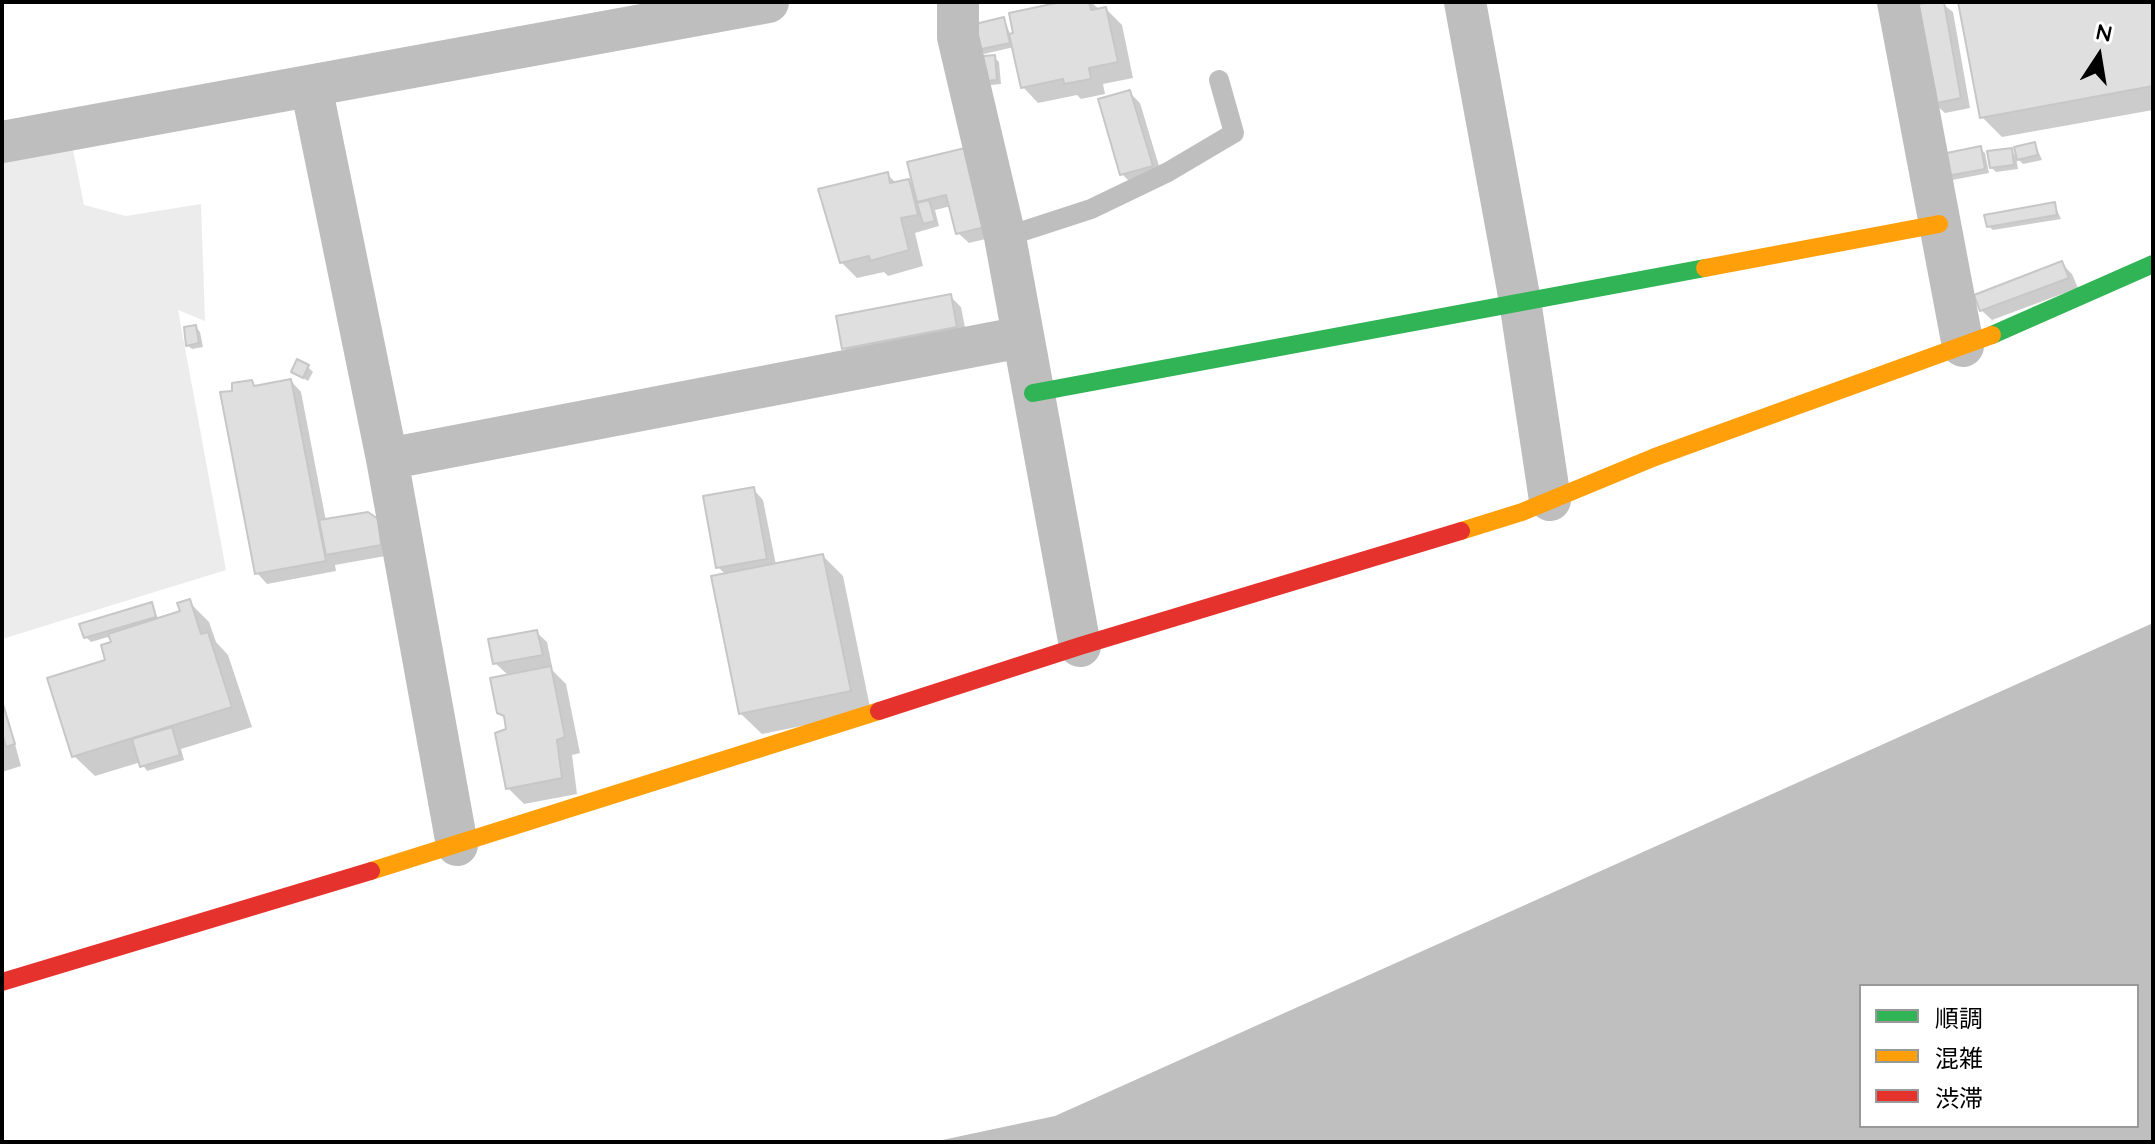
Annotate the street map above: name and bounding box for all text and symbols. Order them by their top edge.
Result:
north arrow [2059,16,2139,96]
text: N [2093,17,2115,48]
legend [1859,984,2139,1128]
text: 順調 [1935,1003,1983,1033]
text: 混雑 [1935,1043,1983,1073]
text: 渋滞 [1935,1083,1983,1113]

